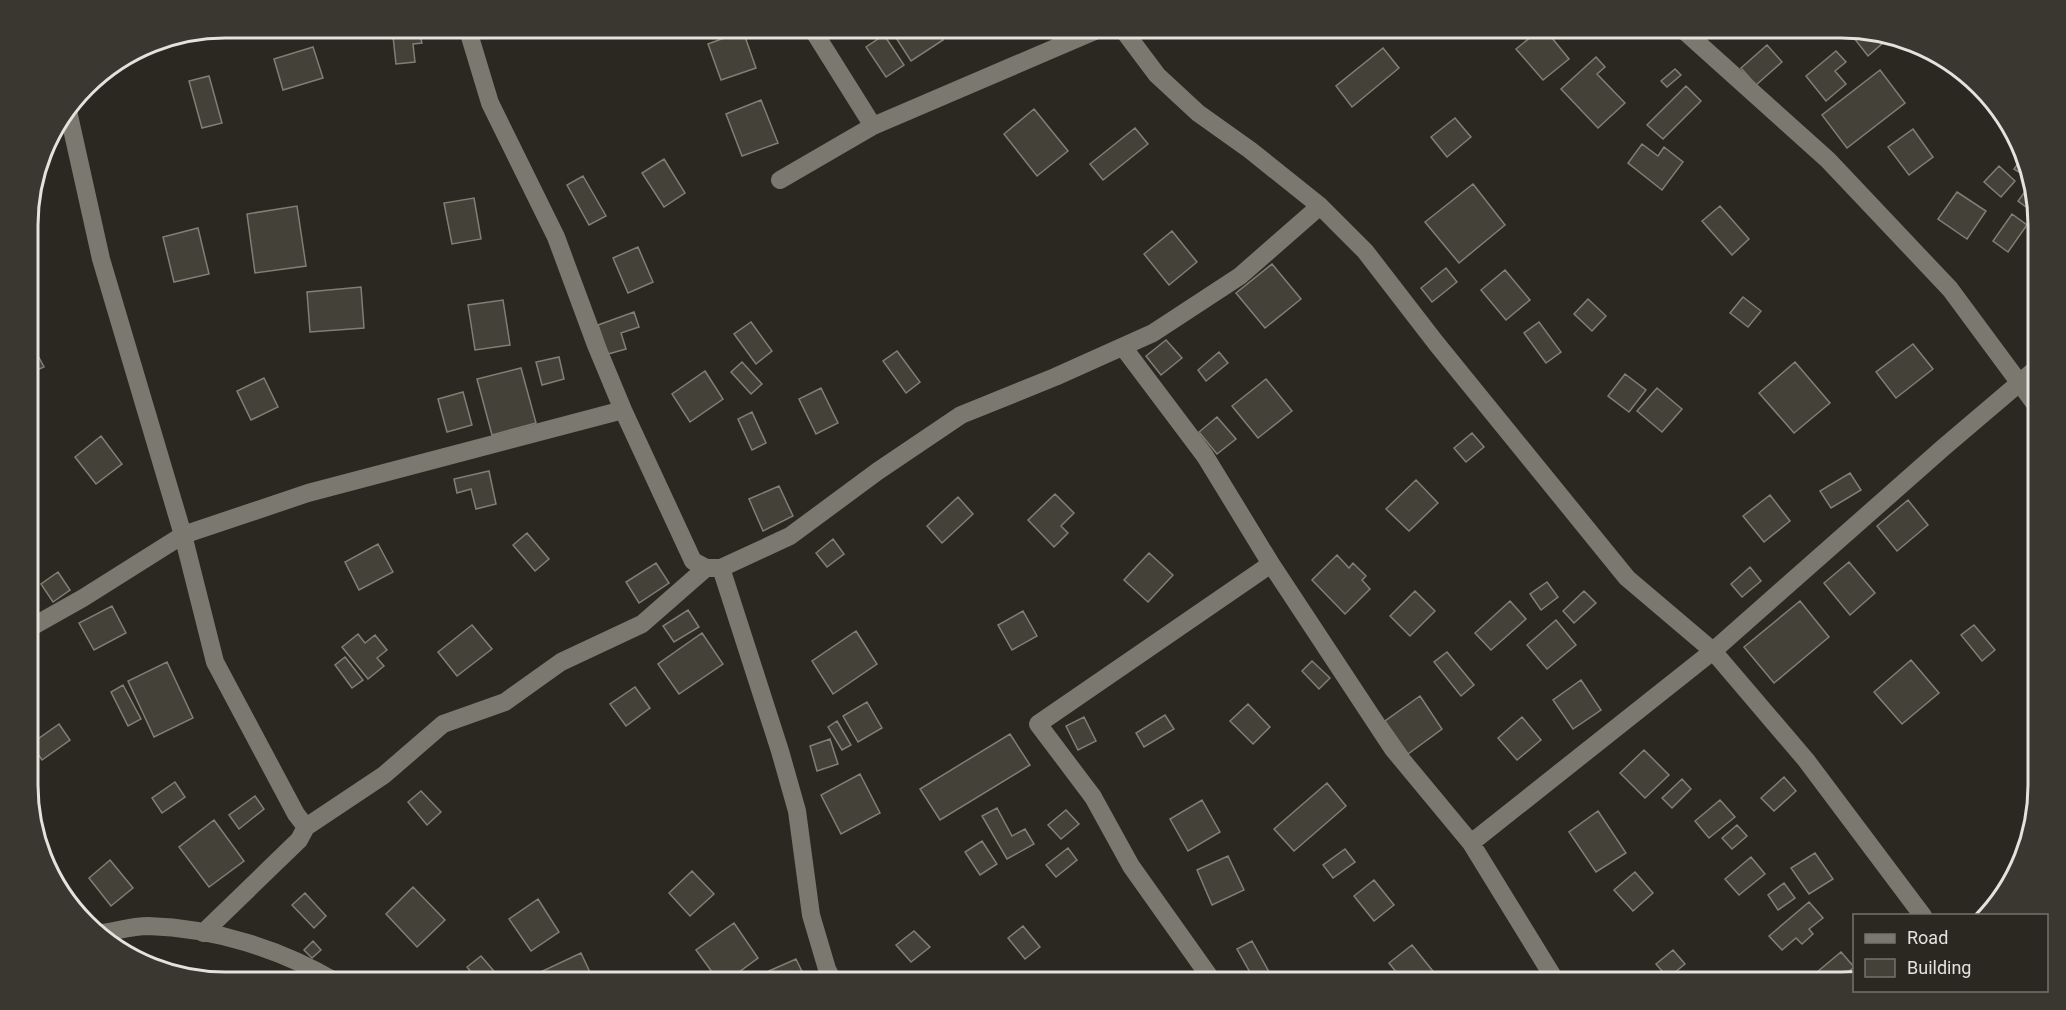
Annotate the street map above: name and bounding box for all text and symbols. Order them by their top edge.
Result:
legend [1853,914,2048,992]
text: Road [1907,927,1948,948]
text: Building [1907,957,1971,978]

